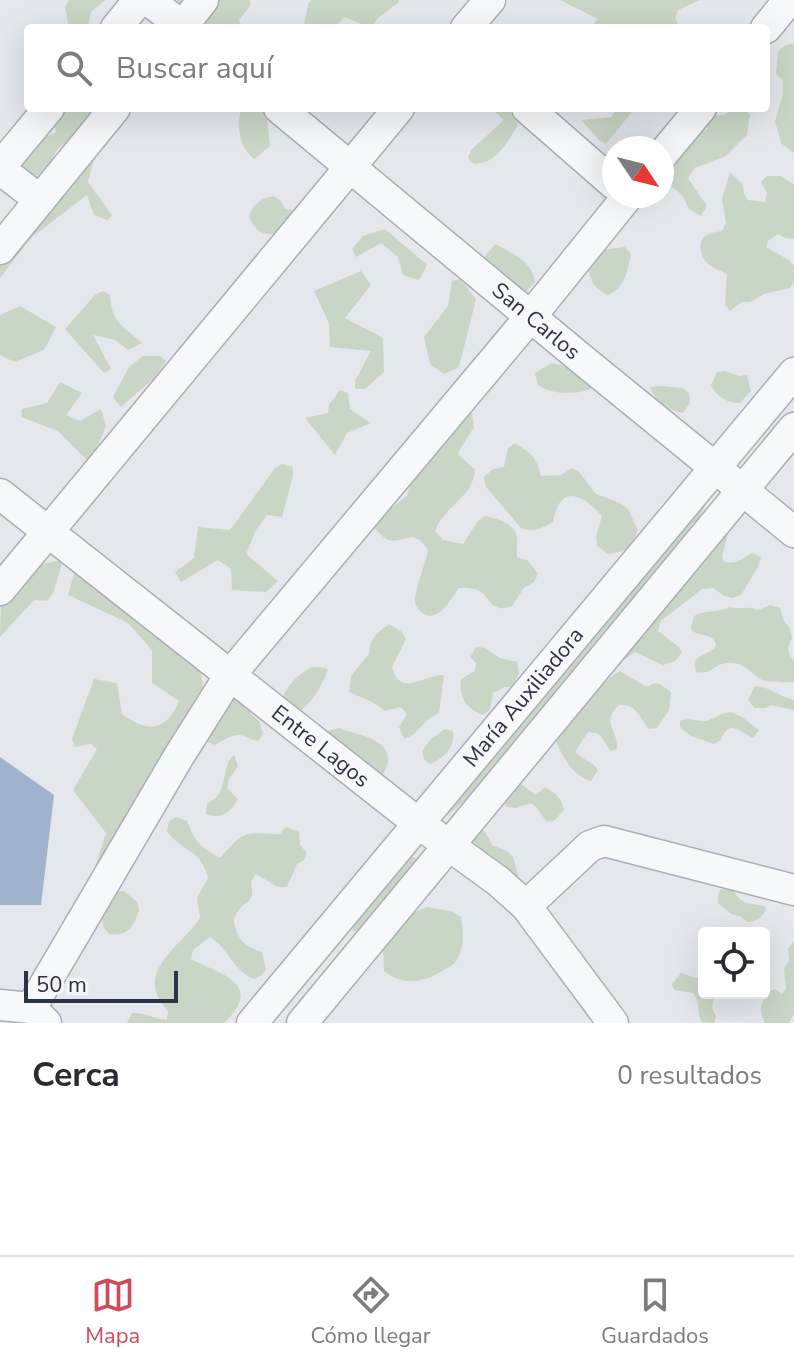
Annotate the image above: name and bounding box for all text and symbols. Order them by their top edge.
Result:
search box [24,24,770,112]
icon: search [52,46,96,90]
text: Buscar aquí [116,48,273,89]
north arrow [602,136,674,208]
street label: San Carlos [485,276,587,367]
street label: María Auxiliadora [456,621,591,774]
street label: Entre Lagos [265,698,376,794]
map controls [698,927,770,999]
button: locate [698,927,770,999]
scale bar [24,967,178,1003]
text: 50 m [36,970,87,1000]
text: Cerca [32,1052,120,1098]
text: 0 resultados [617,1058,762,1093]
tab: Mapa [85,1273,140,1351]
tab: Cómo llegar [311,1273,431,1351]
tab: Guardados [601,1273,709,1351]

